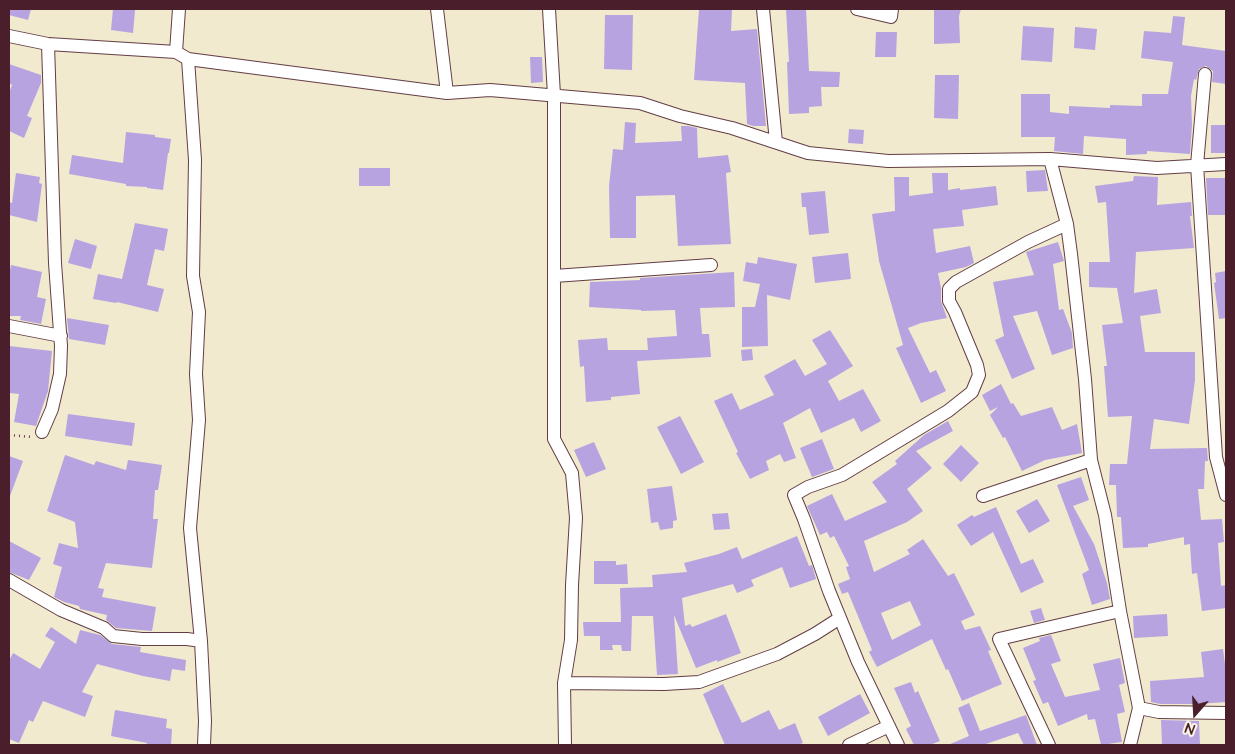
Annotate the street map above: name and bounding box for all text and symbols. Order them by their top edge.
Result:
north arrow [1170,689,1220,739]
text: N [1183,717,1198,739]

